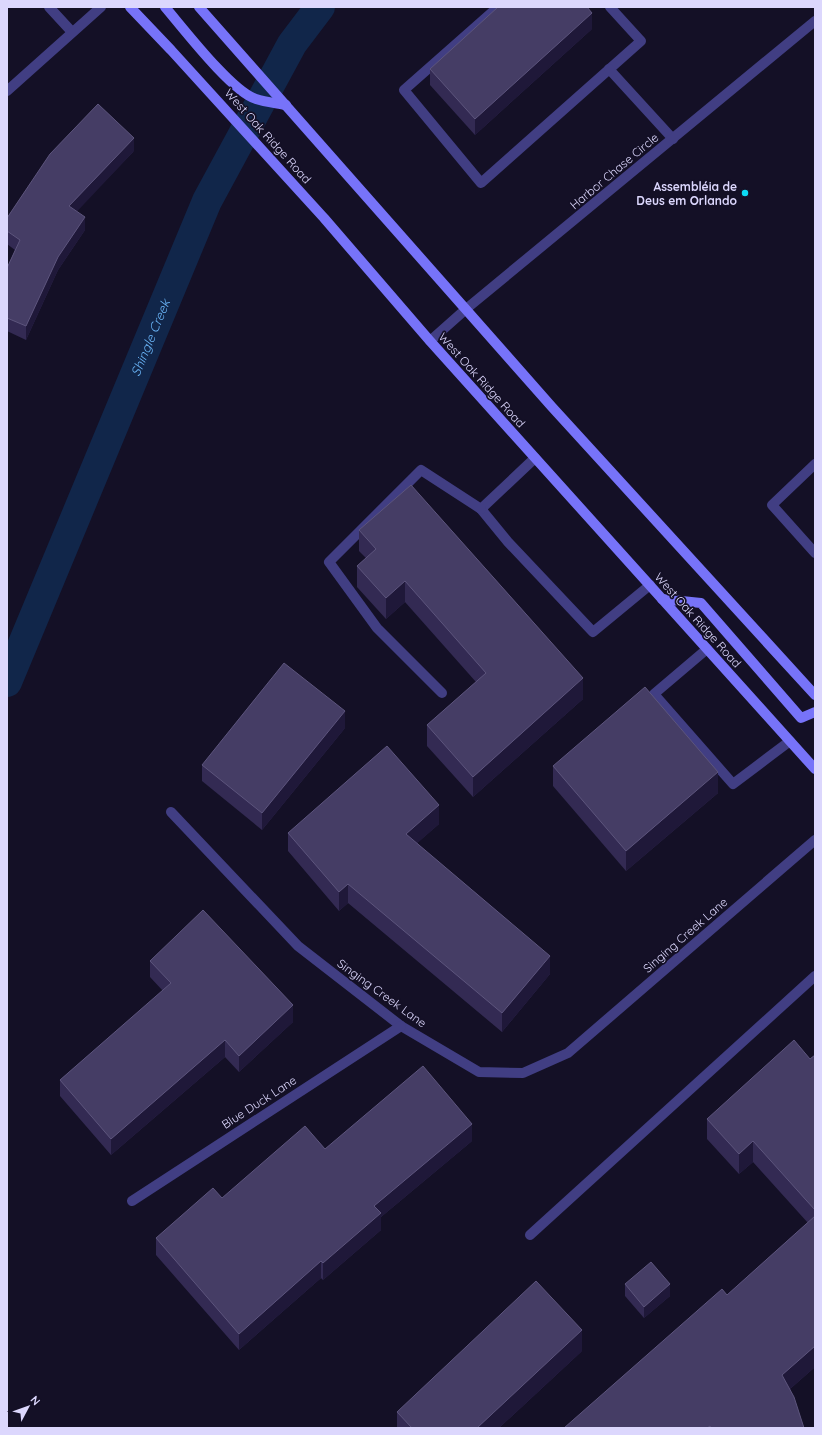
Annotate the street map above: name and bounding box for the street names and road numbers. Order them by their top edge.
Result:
street label: West Oak Ridge Road [222,86,314,186]
street label: Harbor Chase Circle [567,129,661,212]
street label: West Oak Ridge Road [436,330,528,430]
street label: West Oak Ridge Road [652,570,744,670]
street label: Singing Creek Lane [640,894,730,976]
street label: Singing Creek Lane [334,956,430,1031]
street label: Blue Duck Lane [219,1072,299,1132]

